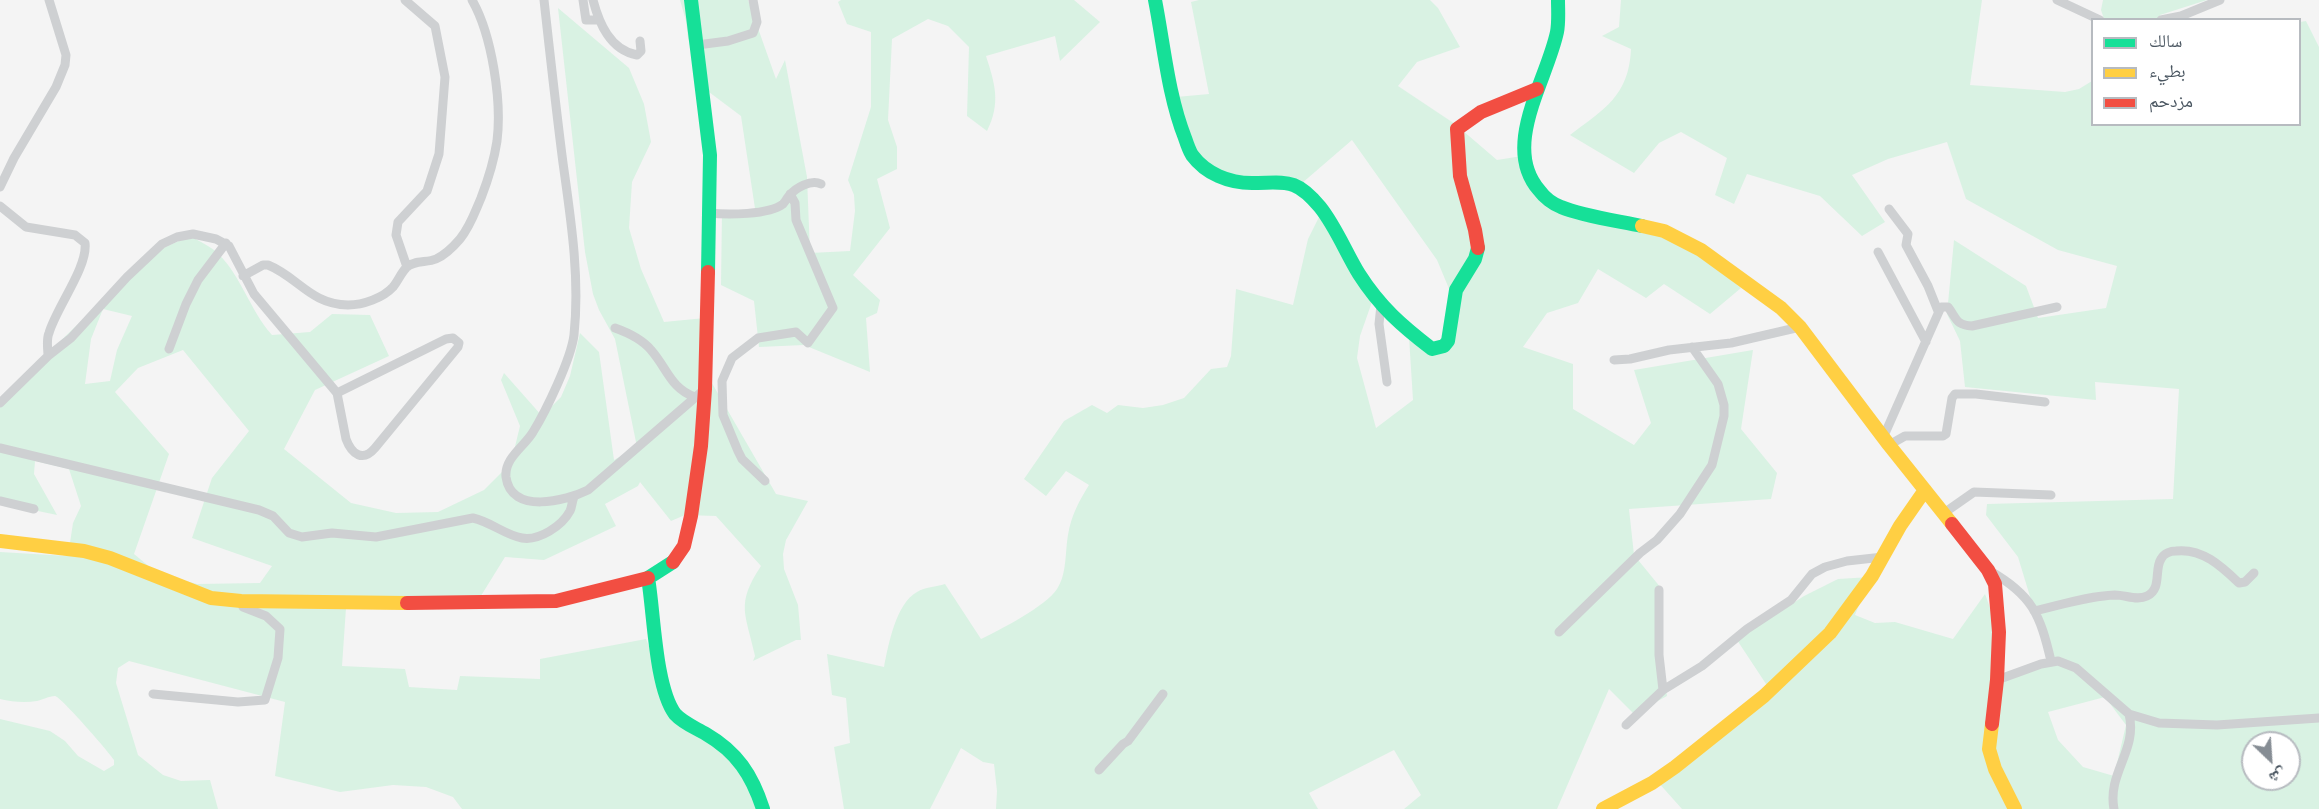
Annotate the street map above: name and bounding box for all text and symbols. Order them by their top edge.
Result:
legend [2091,18,2301,126]
text: سالك [2149,30,2182,52]
text: بطيء [2149,60,2186,82]
text: مزدحم [2149,90,2193,112]
north arrow [2241,731,2301,791]
text: ش [2266,763,2290,788]

